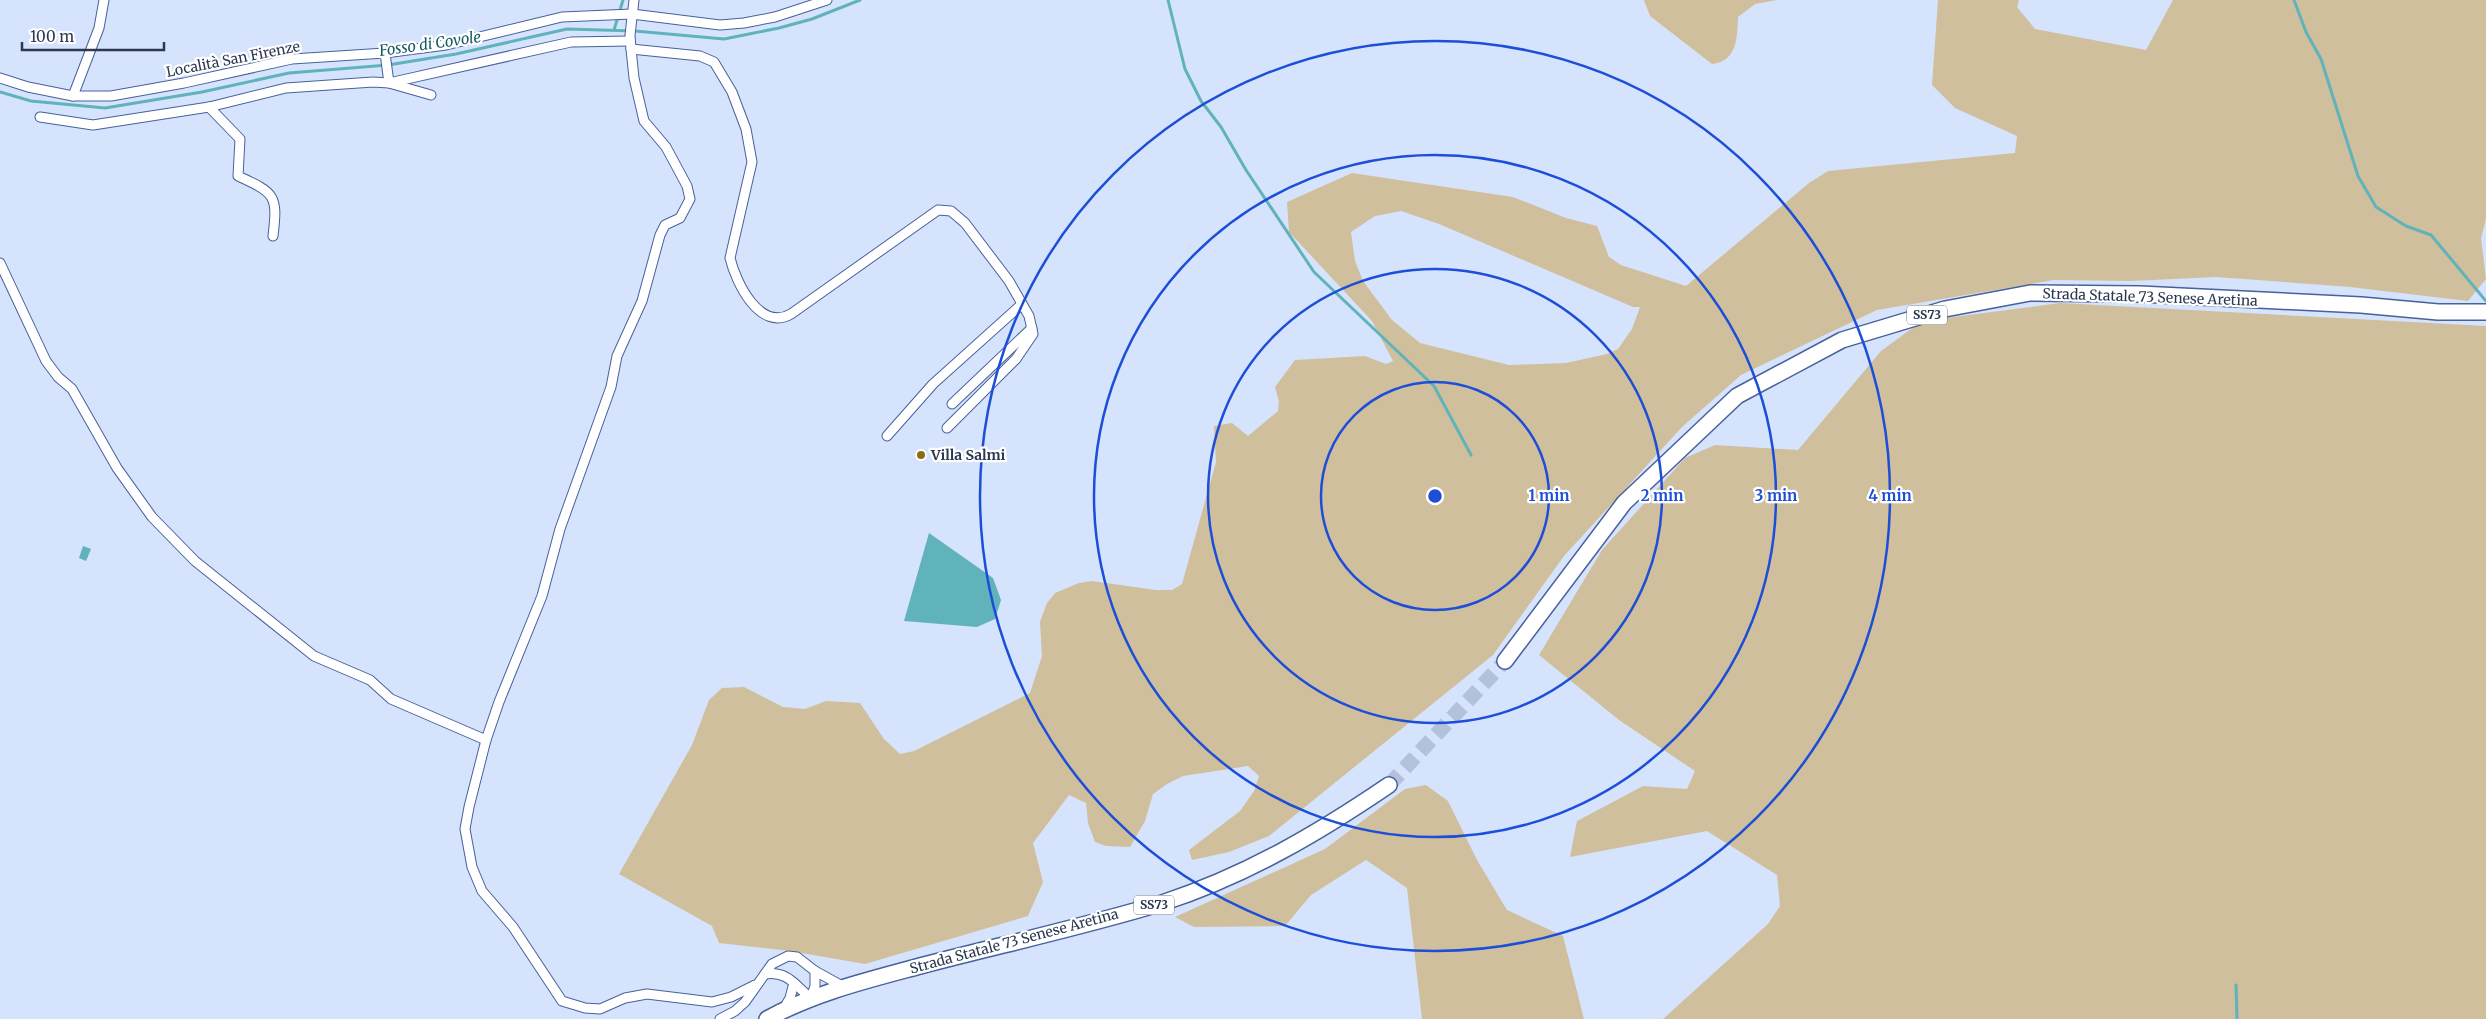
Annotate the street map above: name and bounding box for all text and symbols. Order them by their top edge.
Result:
scale bar [22,20,165,52]
text: 100 m [30,27,74,46]
water label: Fosso di Covole [377,27,482,60]
street label: Località San Firenze [165,37,301,81]
street label: Strada Statale 73 Senese Aretina [2042,284,2258,310]
road number: SS73 [1907,306,1947,324]
place label: Villa Salmi [930,446,1006,464]
marker: Villa Salmi [915,449,927,461]
text: 1 min [1529,486,1569,505]
text: 2 min [1641,486,1683,505]
text: 3 min [1755,486,1797,505]
text: 4 min [1868,486,1912,505]
centre of rings [1426,487,1444,505]
road number: SS73 [1134,896,1174,914]
street label: Strada Statale 73 Senese Aretina [908,904,1121,978]

